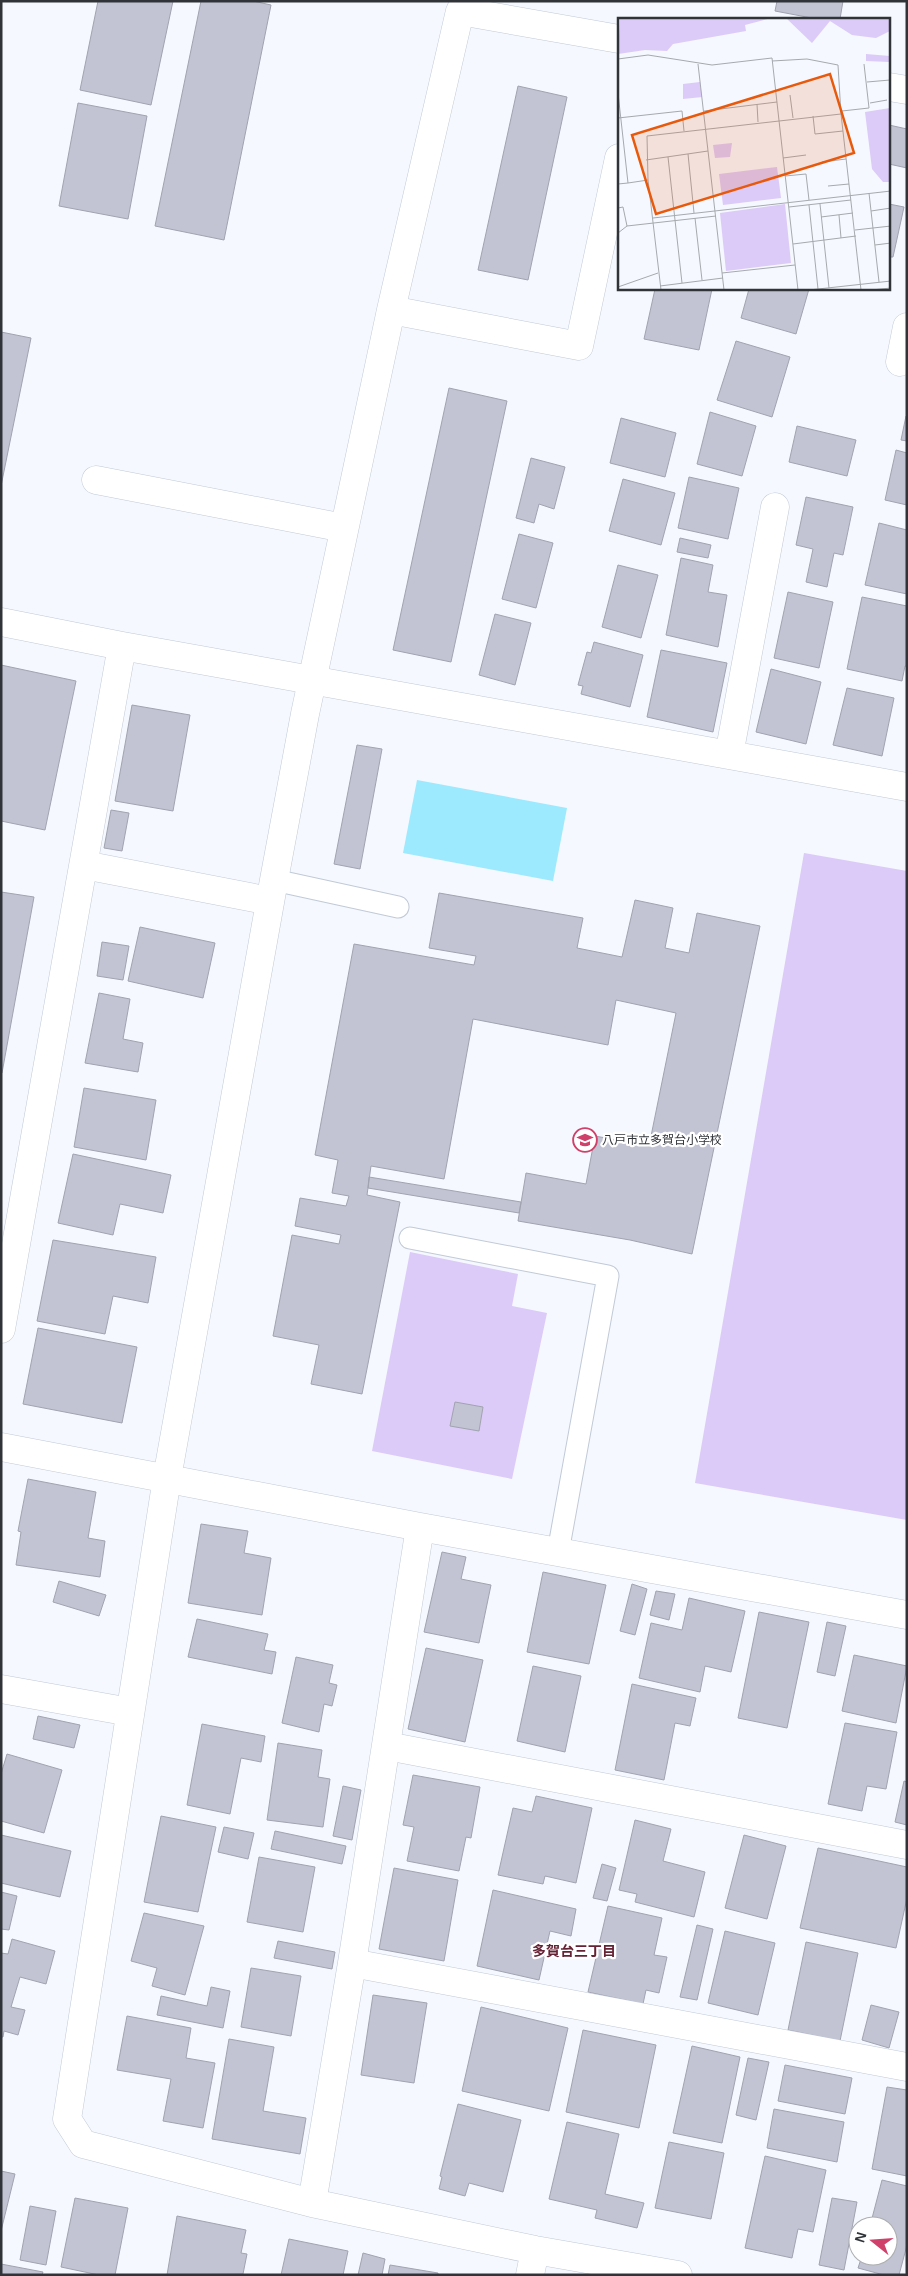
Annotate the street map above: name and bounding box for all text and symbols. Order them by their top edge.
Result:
inset map [618,18,890,290]
school or university icon: 八戸市立多賀台小学校 [572,1127,598,1153]
place label: 八戸市立多賀台小学校 [602,1133,722,1147]
district label: 多賀台三丁目 [532,1943,616,1959]
north arrow [848,2216,898,2266]
text: N [851,2230,870,2244]

